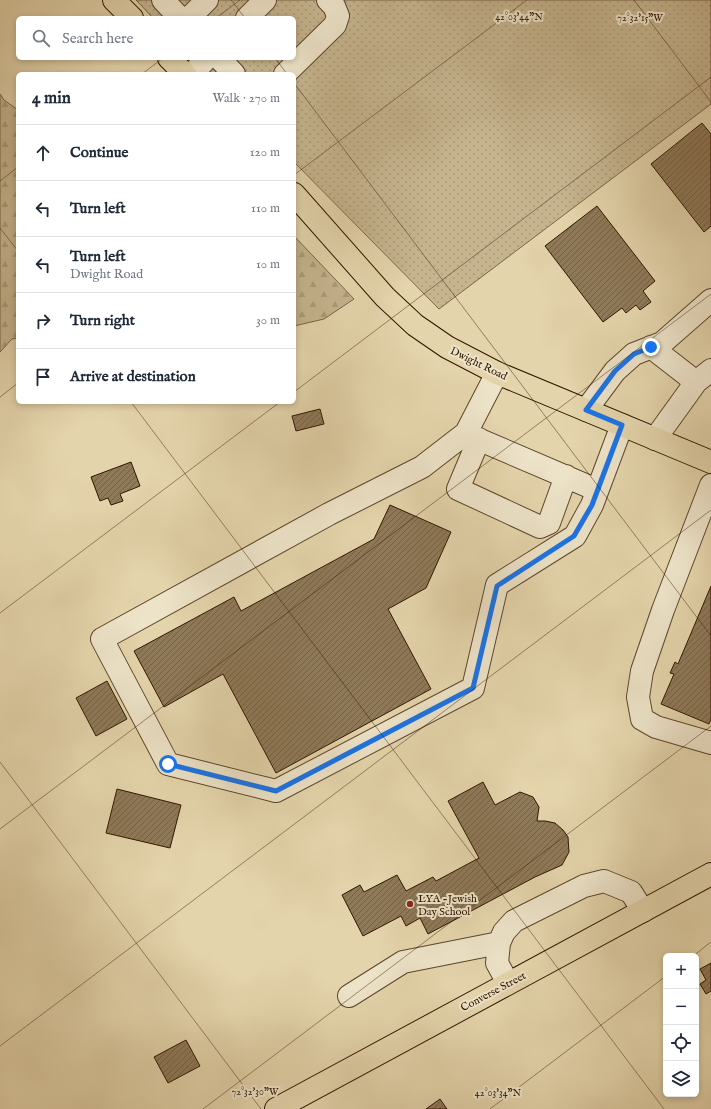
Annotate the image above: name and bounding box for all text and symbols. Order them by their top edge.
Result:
text: 42°03'44"N [495,11,543,24]
text: 72°32'15"W [617,12,663,25]
search box [16,16,296,60]
icon: search [30,27,52,49]
text: Search here [62,29,133,48]
text: 4 min [32,88,71,109]
text: Walk · 270 m [212,90,280,107]
icon: ahead [32,142,54,164]
text: Continue [70,143,128,162]
text: 120 m [250,144,280,161]
icon: left [32,198,54,220]
text: Turn left [70,199,126,218]
text: 110 m [251,200,280,217]
text: Turn left [70,247,126,266]
icon: left [32,254,54,276]
text: 10 m [256,256,280,273]
text: Dwight Road [70,266,143,283]
icon: right [32,310,54,332]
text: Turn right [70,311,135,330]
text: 30 m [256,312,280,329]
route end [642,338,660,356]
street label: Dwight Road [448,344,510,384]
icon: arrive [32,366,54,388]
text: Arrive at destination [70,367,196,386]
route start [159,755,177,773]
place label: LYA -Jewish Day School [418,892,477,919]
marker: LYA -Jewish Day School [405,899,415,909]
map controls [663,953,699,1097]
button: + [663,953,699,989]
street label: Converse Street [458,969,529,1015]
button: − [663,989,699,1025]
button: locate [663,1025,699,1061]
button: layers [663,1061,699,1097]
text: 72°32'30"W [232,1086,279,1099]
text: 42°03'34"N [475,1087,522,1100]

